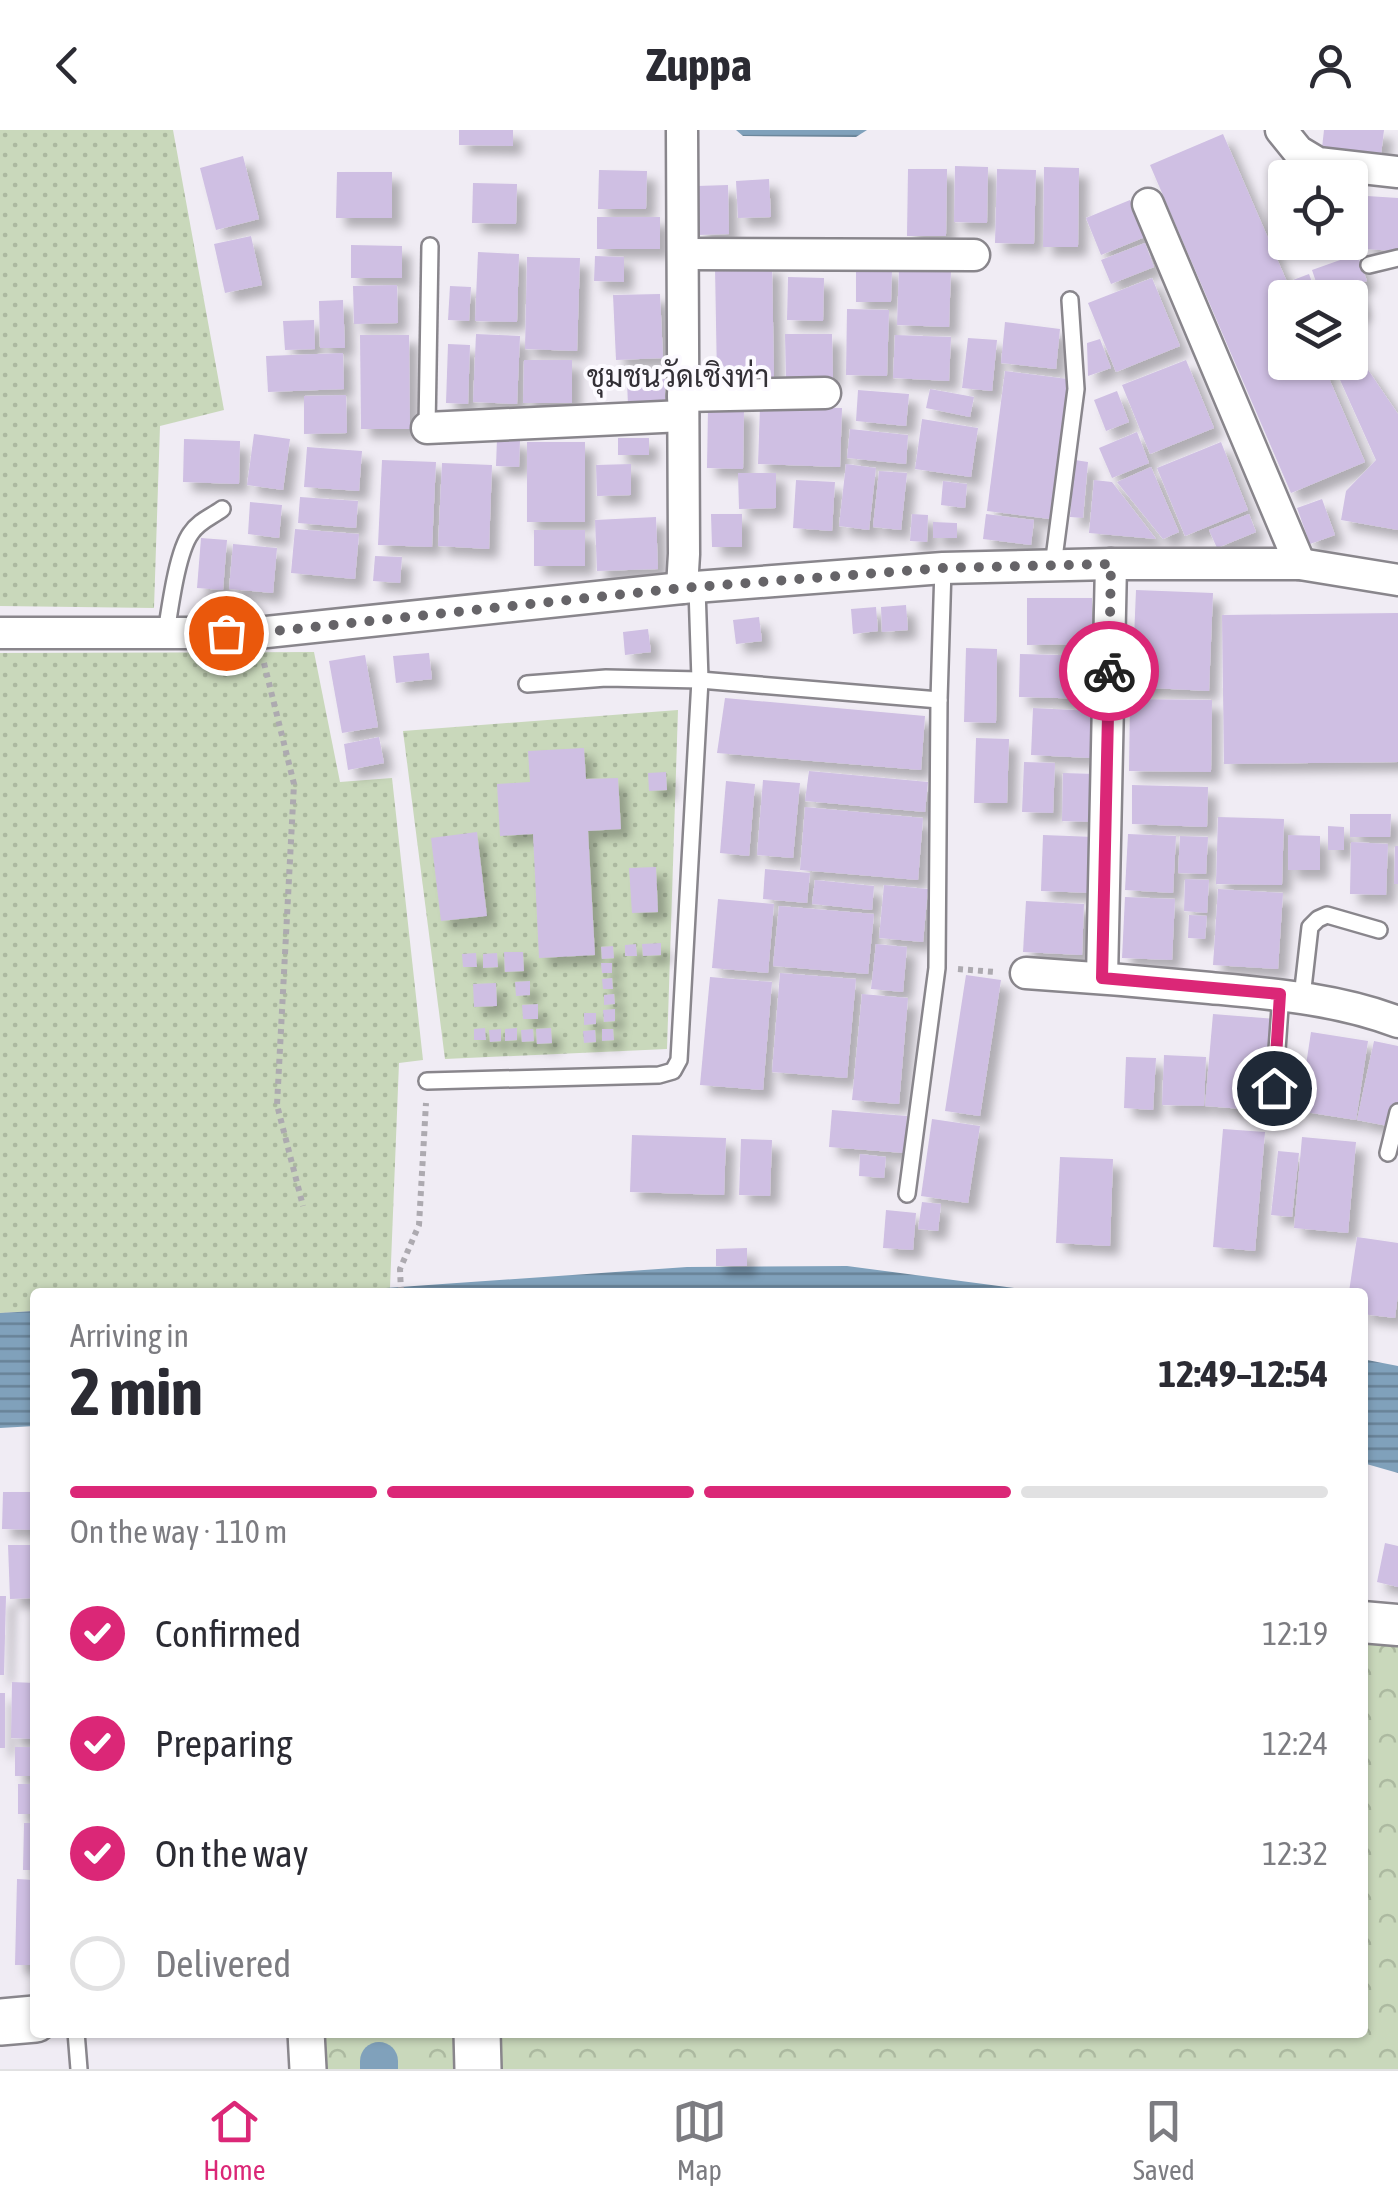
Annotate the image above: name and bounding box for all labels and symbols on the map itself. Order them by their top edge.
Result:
district label: ชุมชนวัดเชิงท่า [587,358,769,398]
pin [184,591,269,676]
courier [1059,621,1159,721]
pin [1232,1046,1317,1131]

